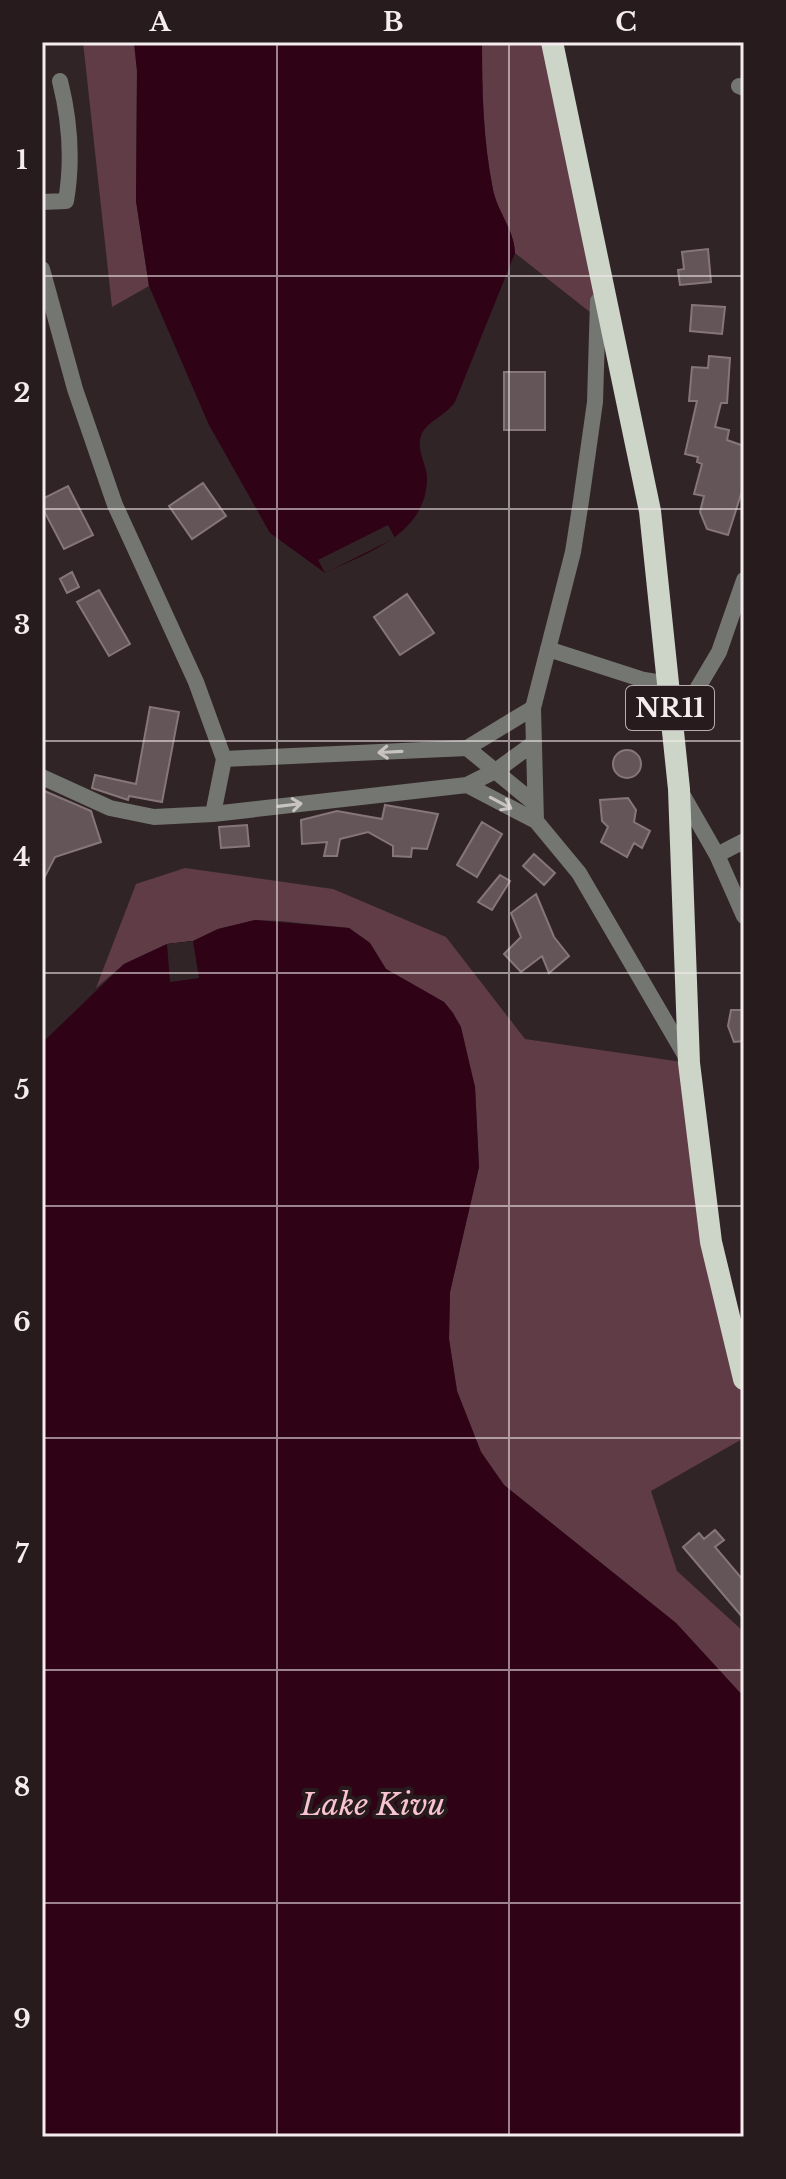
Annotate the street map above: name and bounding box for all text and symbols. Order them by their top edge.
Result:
text: A [148,6,171,38]
text: B [383,6,403,38]
text: C [615,6,637,38]
text: 1 [16,144,28,176]
text: 2 [14,377,30,409]
text: 3 [14,609,30,641]
road number: NR11 [626,686,714,730]
one-way arrow [377,744,404,759]
one-way arrow [489,795,513,811]
one-way arrow [277,798,303,813]
text: 4 [13,841,31,873]
text: 5 [14,1074,30,1106]
text: 6 [13,1306,31,1338]
text: 7 [15,1538,29,1570]
text: 8 [14,1771,30,1803]
water label: Lake Kivu [300,1786,445,1823]
text: 9 [13,2003,31,2035]

